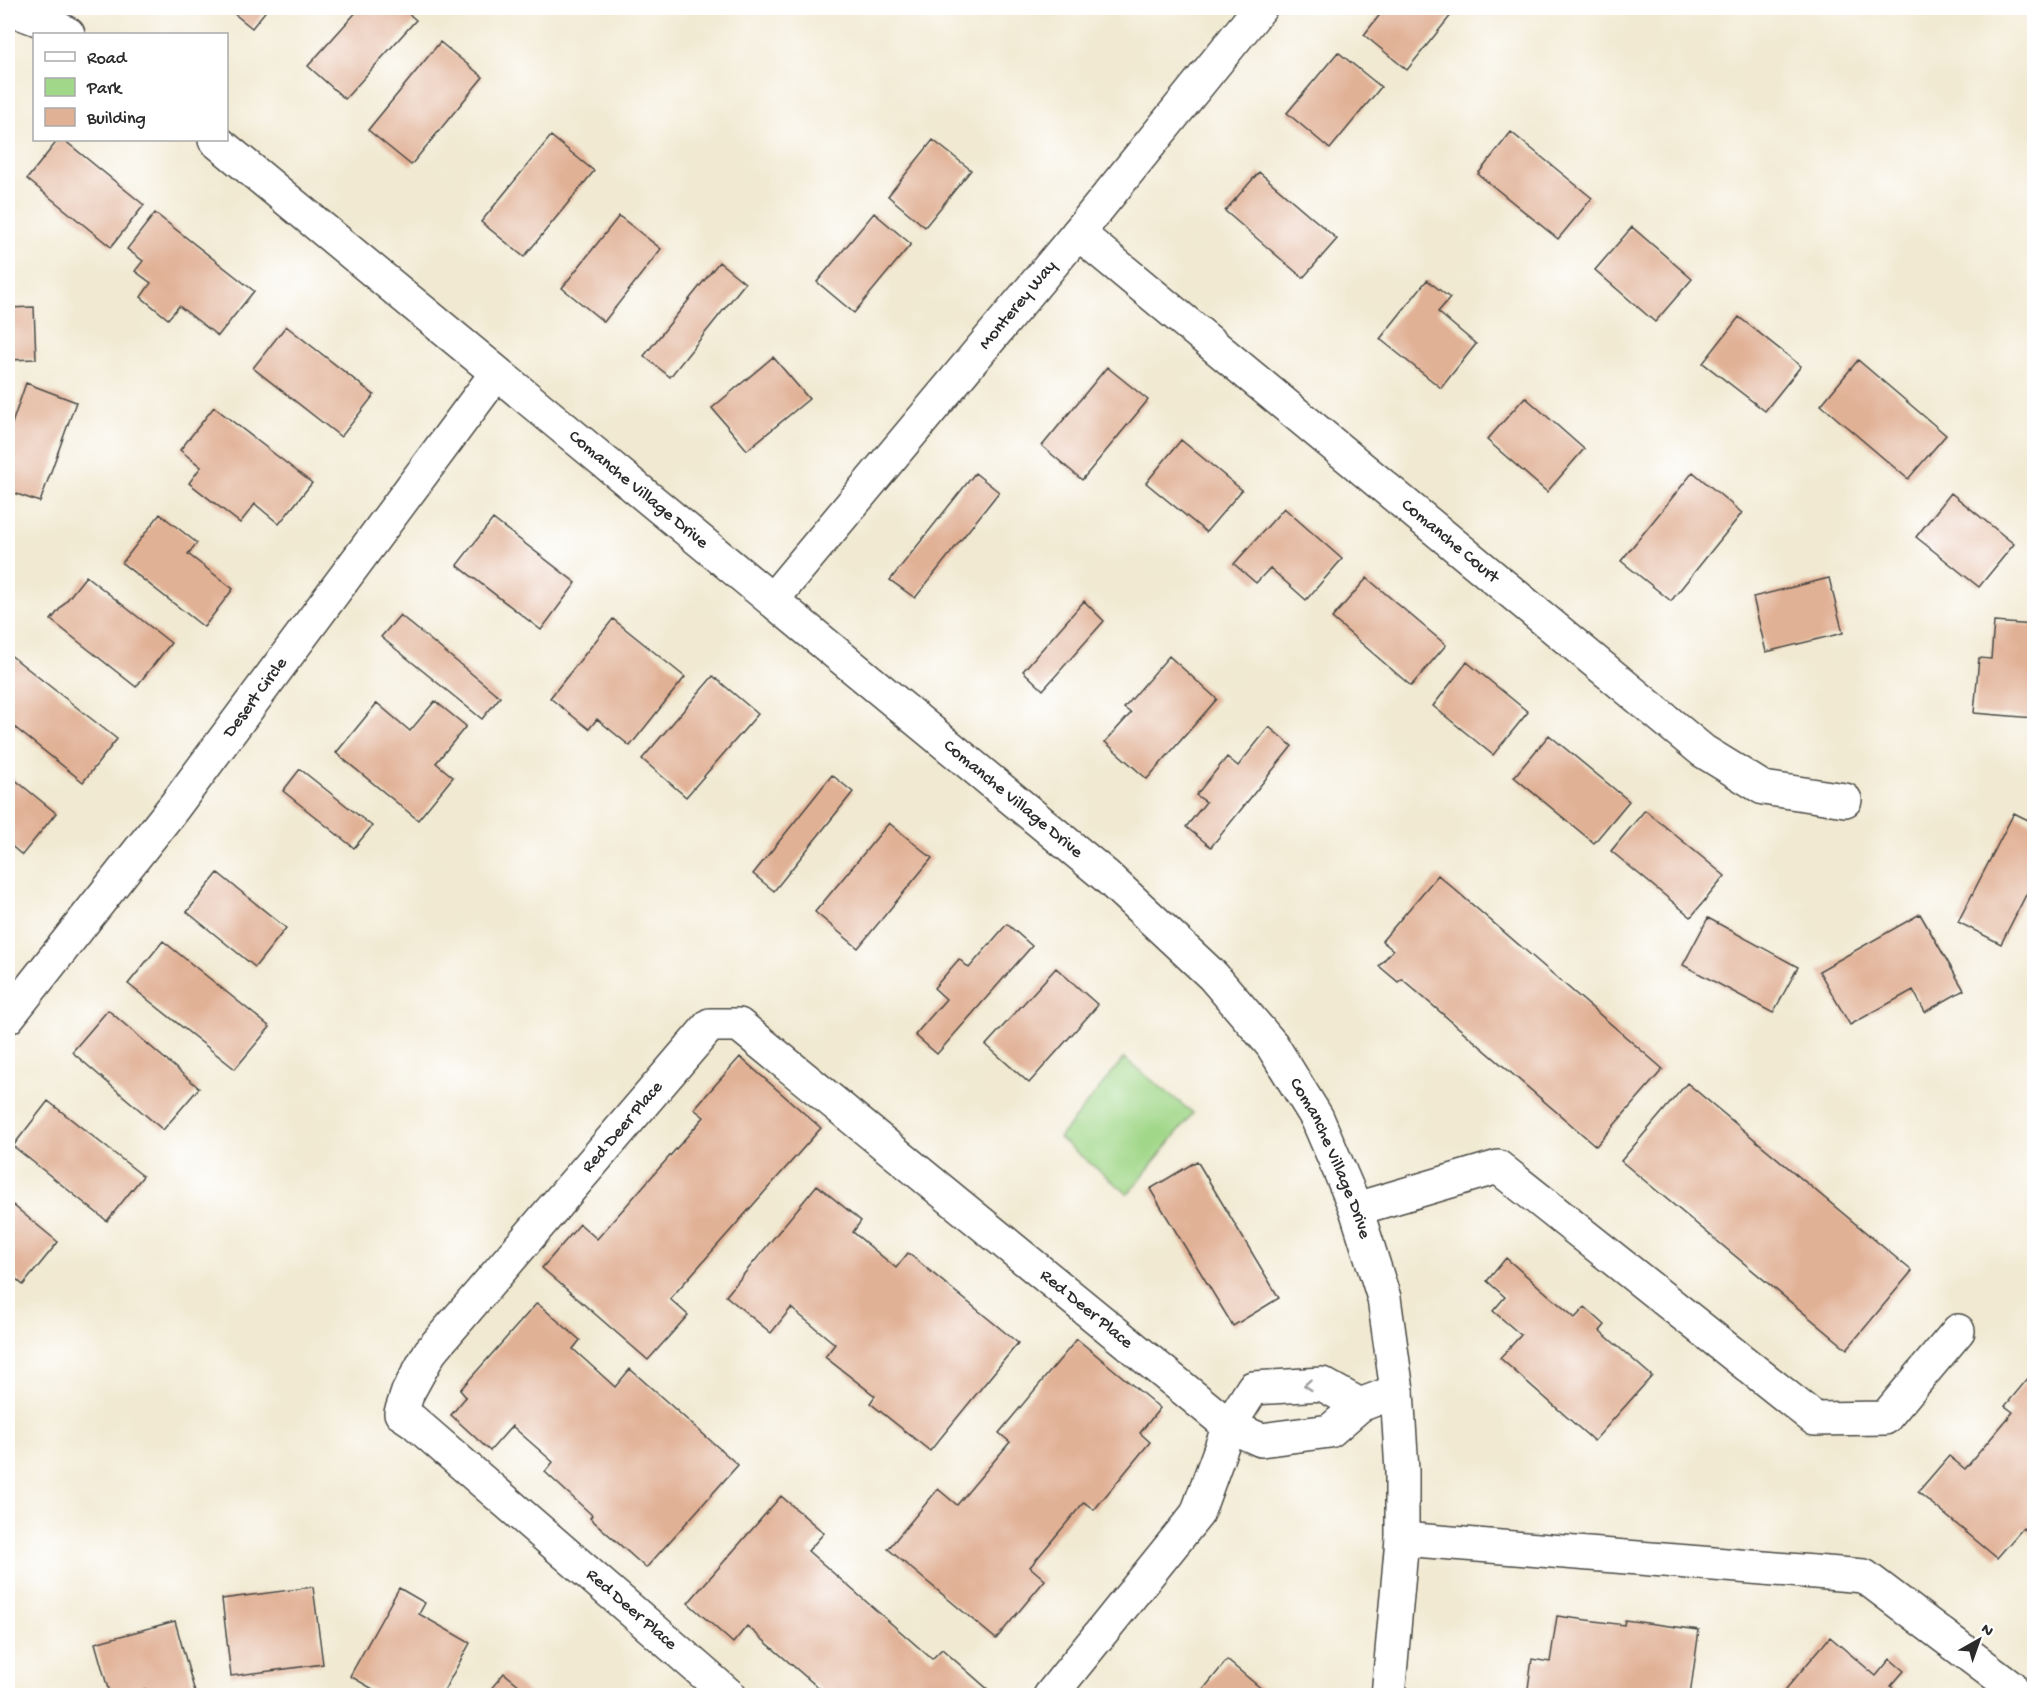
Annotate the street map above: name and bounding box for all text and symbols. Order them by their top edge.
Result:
legend [33,33,228,141]
text: Road [87,49,128,70]
text: Park [86,79,123,100]
text: Building [86,109,146,130]
street label: Monterey Way [975,256,1061,354]
street label: Comanche Village Drive [564,426,713,554]
street label: Comanche Court [1397,494,1504,589]
street label: Desert Circle [218,653,292,743]
street label: Comanche Village Drive [939,735,1088,863]
street label: Comanche Village Drive [1284,1074,1375,1242]
street label: Red Deer Place [578,1076,668,1177]
street label: Red Deer Place [1035,1265,1137,1354]
one-way arrow [1303,1378,1312,1391]
street label: Red Deer Place [581,1565,681,1656]
north arrow [1949,1610,2009,1670]
text: N [1976,1621,1997,1642]

